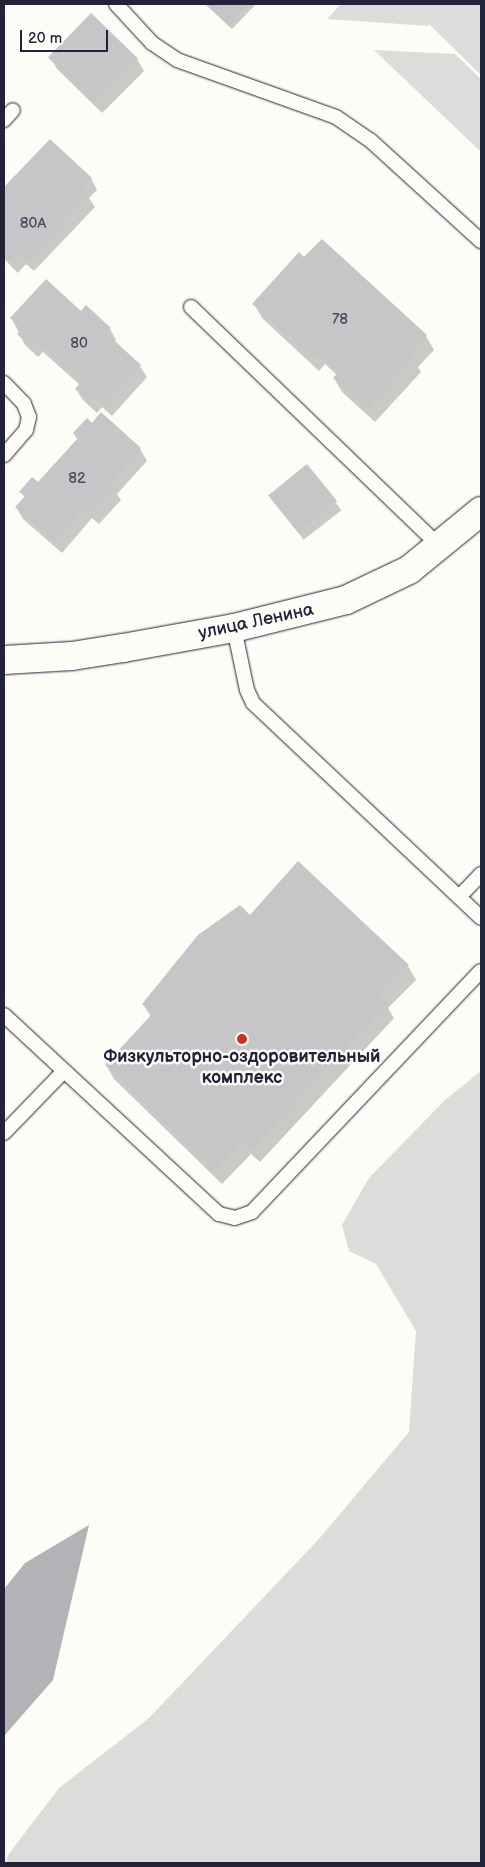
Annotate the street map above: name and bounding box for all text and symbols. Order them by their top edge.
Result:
scale bar [22,20,110,52]
text: 20 m [28,29,62,48]
house number: 80А [20,215,46,233]
house number: 78 [332,311,348,329]
house number: 80 [70,335,88,353]
house number: 82 [68,470,86,488]
street label: улица Ленина [196,599,316,645]
marker: Физкульторно-оздоровительный комплекс [236,1033,248,1045]
place label: Физкульторно-оздоровительный комплекс [104,1047,380,1090]

